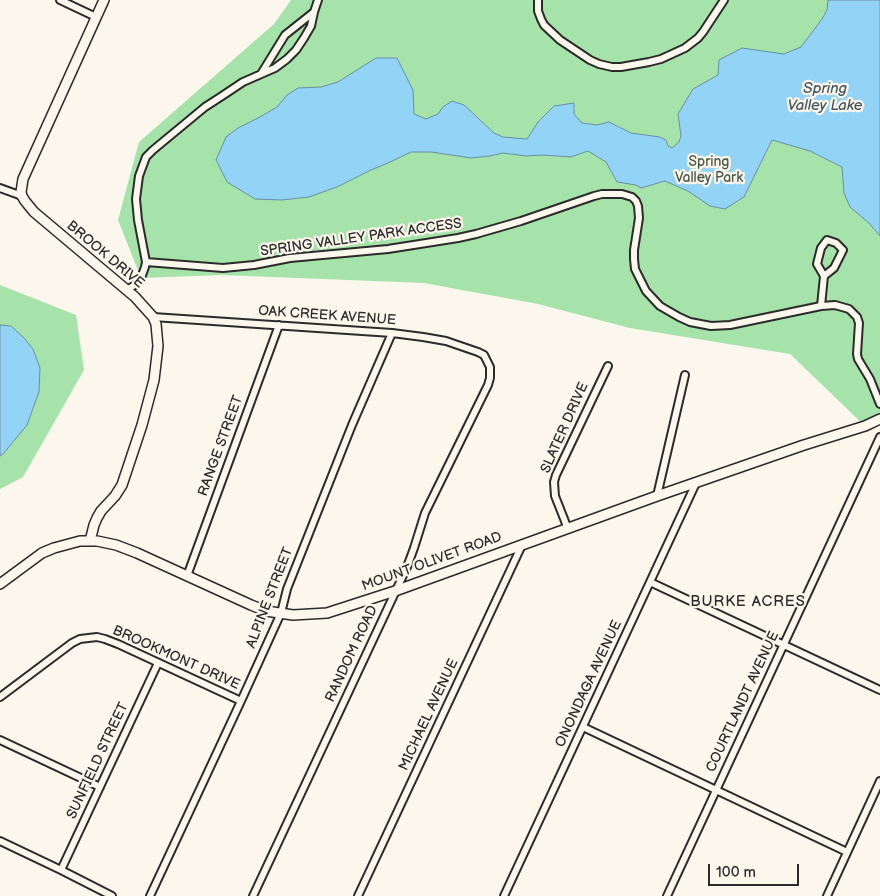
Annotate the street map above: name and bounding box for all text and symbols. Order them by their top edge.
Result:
water label: Spring Valley Lake [787,80,863,115]
park label: Spring Valley Park [675,154,743,186]
street label: SPRING VALLEY PARK ACCESS [259,216,463,260]
street label: BROOK DRIVE [63,218,147,292]
street label: OAK CREEK AVENUE [258,303,396,329]
street label: SLATER DRIVE [538,380,592,476]
street label: RANGE STREET [195,393,247,499]
street label: MOUNT OLIVET ROAD [360,529,504,595]
street label: ALPINE STREET [243,545,297,651]
district label: BURKE ACRES [689,593,807,611]
street label: RANDOM ROAD [322,603,382,705]
street label: ONONDAGA AVENUE [552,618,626,750]
street label: BROOKMONT DRIVE [110,622,242,694]
street label: COURTLANDT AVENUE [703,629,783,775]
street label: MICHAEL AVENUE [396,656,462,774]
street label: SUNFIELD STREET [64,700,132,822]
scale bar [710,854,801,886]
text: 100 m [716,863,756,882]

